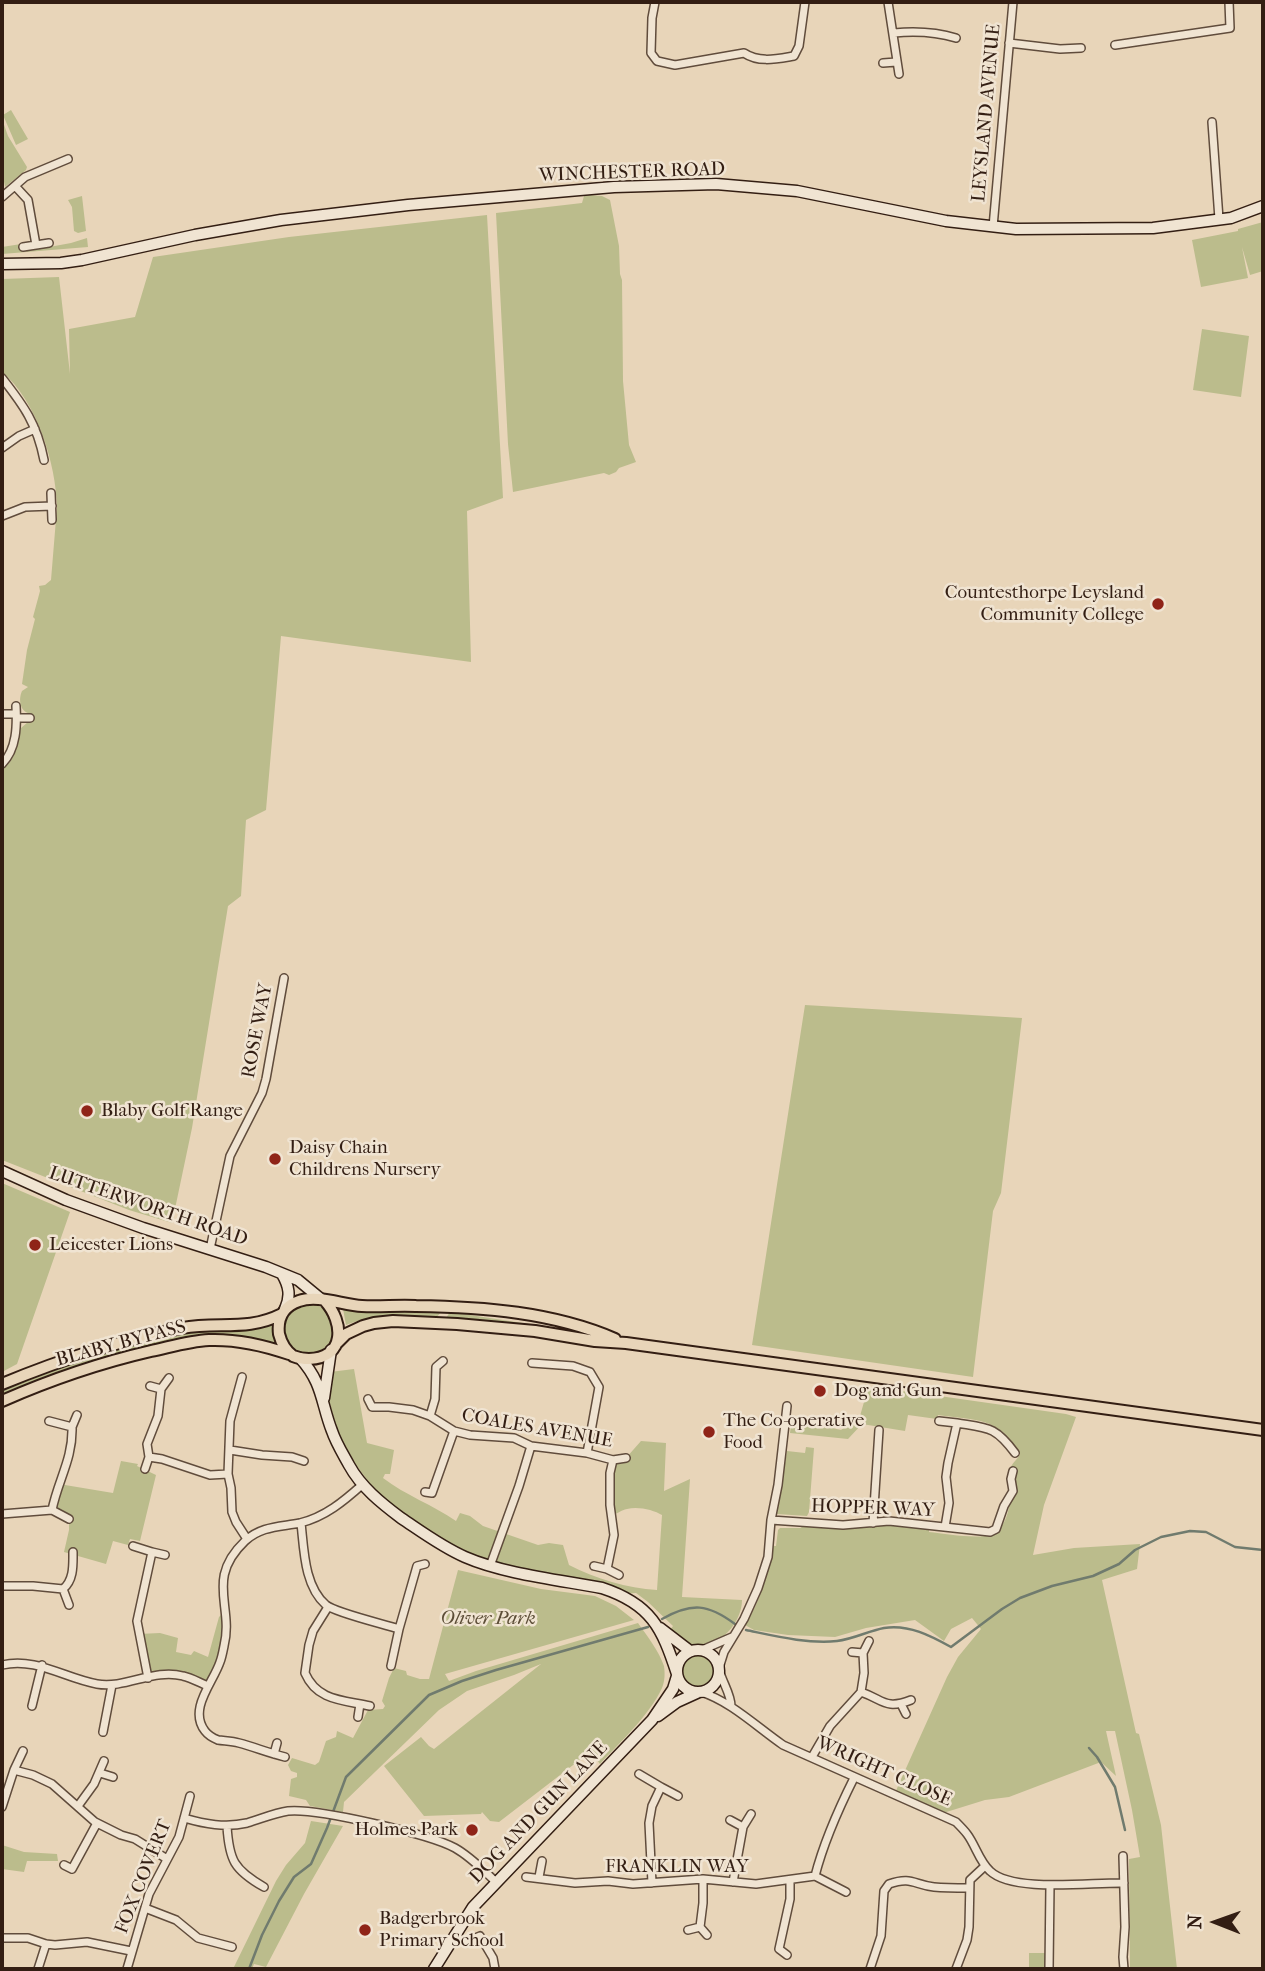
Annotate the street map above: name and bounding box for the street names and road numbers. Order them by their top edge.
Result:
street label: LEYSLAND AVENUE [968,23,1006,203]
street label: WINCHESTER ROAD [538,158,726,188]
street label: ROSE WAY [238,982,278,1080]
street label: LUTTERWORTH ROAD [46,1162,250,1252]
street label: BLABY BYPASS [54,1316,188,1372]
street label: COALES AVENUE [460,1405,614,1453]
street label: HOPPER WAY [811,1495,935,1523]
street label: WRIGHT CLOSE [813,1732,955,1812]
street label: DOG AND GUN LANE [465,1737,613,1889]
street label: FOX COVERT [111,1817,177,1937]
street label: FRANKLIN WAY [605,1856,749,1878]

